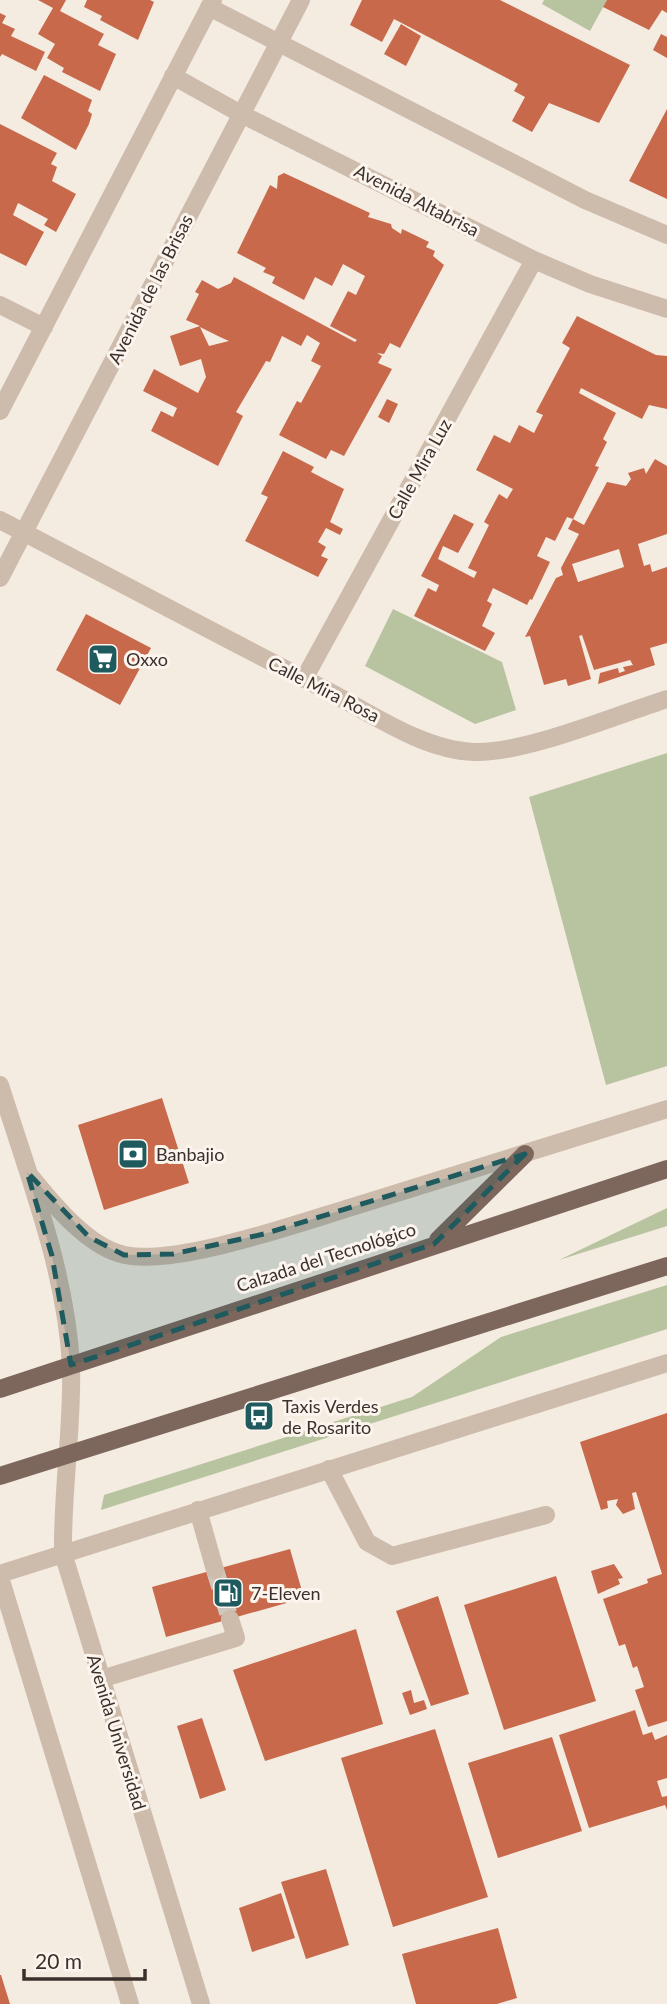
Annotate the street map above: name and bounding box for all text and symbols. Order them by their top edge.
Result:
street label: Avenida Altabrisa [351,159,483,241]
street label: Avenida de las Brisas [103,210,197,367]
street label: Calle Mira Luz [382,415,456,523]
supermarket icon: Oxxo [86,642,120,676]
place label: Oxxo [126,648,168,670]
street label: Calle Mira Rosa [265,651,383,727]
bank icon: Banbajio [116,1137,150,1171]
place label: Banbajio [156,1143,224,1165]
street label: Calzada del Tecnológico [234,1218,418,1296]
place label: Taxis Verdes de Rosarito [282,1395,379,1438]
bus stop icon: Taxis Verdes de Rosarito [242,1399,276,1433]
fuel station icon: 7-Eleven [211,1576,245,1610]
place label: 7-Eleven [251,1582,321,1604]
street label: Avenida Universidad [83,1652,151,1812]
scale bar [24,1938,145,1982]
text: 20 m [35,1948,82,1973]

